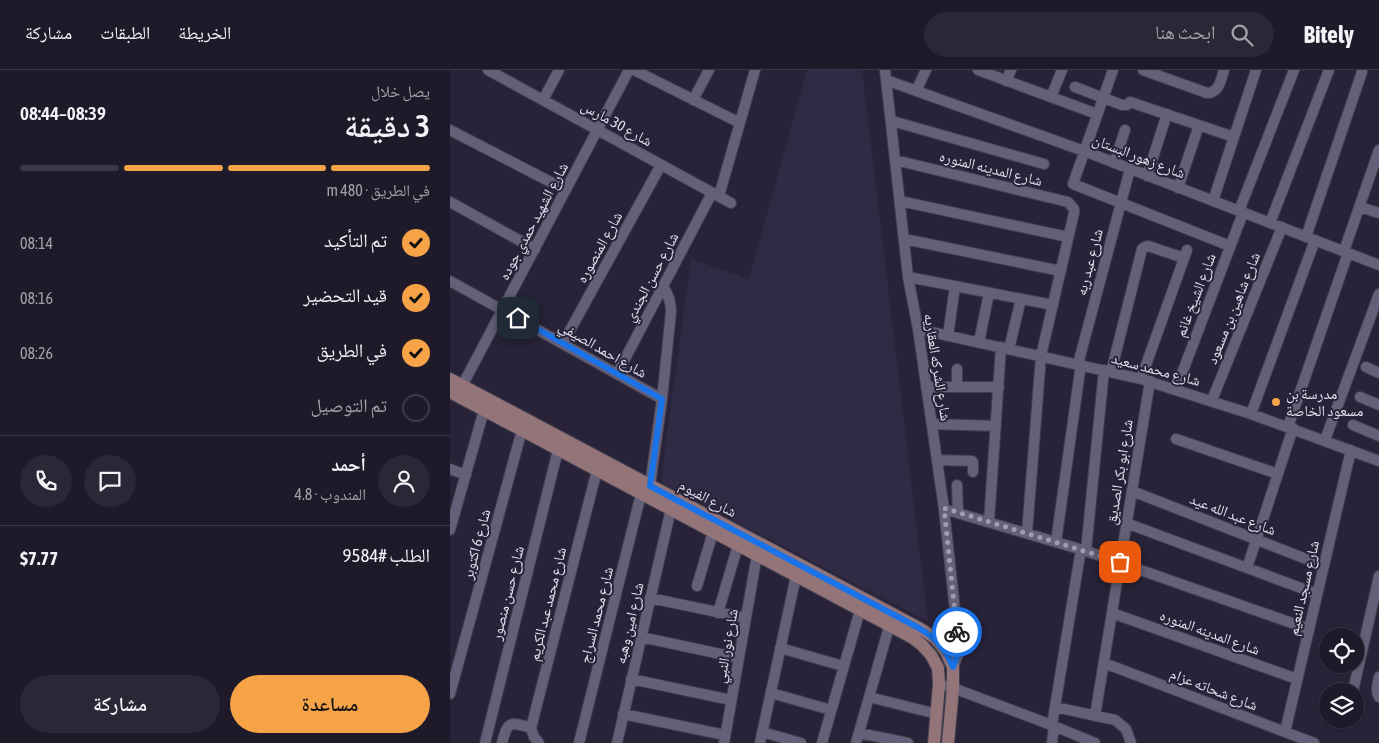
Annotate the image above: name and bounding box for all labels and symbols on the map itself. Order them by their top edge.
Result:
street label: شارع 30 مارس [578,97,656,151]
street label: شارع زهور البستان [1090,131,1188,183]
street label: شارع المدينه المنوره [937,147,1044,191]
street label: شارع الشهيد حمدي جوده [495,159,575,284]
street label: شارع المنصوره [573,208,627,286]
street label: شارع عبد ربه [1072,227,1108,298]
street label: شارع حسن الجندي [620,229,685,326]
street label: شارع شاهين بن مسعود [1203,249,1265,367]
street label: شارع الشيخ غانم [1171,251,1221,340]
pin [497,297,539,339]
street label: شارع الشركه العقاريه [919,312,955,422]
street label: شارع احمد الصيفي [554,317,650,384]
street label: شارع محمد سعيد [1109,349,1202,391]
place label: مدرسة بن مسعود الخاصة [1286,385,1364,420]
marker: مدرسة بن مسعود الخاصة [1270,396,1282,408]
street label: شارع ابو بكر الصديق [1102,418,1138,526]
street label: شارع الفيوم [675,476,740,522]
street label: شارع عبد الله عيد [1187,490,1279,540]
street label: شارع 6 اكتوبر [458,507,496,583]
street label: شارع مسجد النعيم [1284,539,1324,638]
pin [1099,541,1141,583]
street label: شارع حسن منصور [487,544,529,643]
street label: شارع محمد عبد الكريم [525,545,571,663]
street label: شارع محمد السراج [576,565,618,665]
street label: شارع امين وهبه [611,581,649,666]
street label: شارع المدينه المنوره [1157,606,1262,660]
street label: شارع نور النبي [711,607,745,685]
courier [932,607,982,657]
street label: شارع شحاته عزام [1167,664,1260,715]

